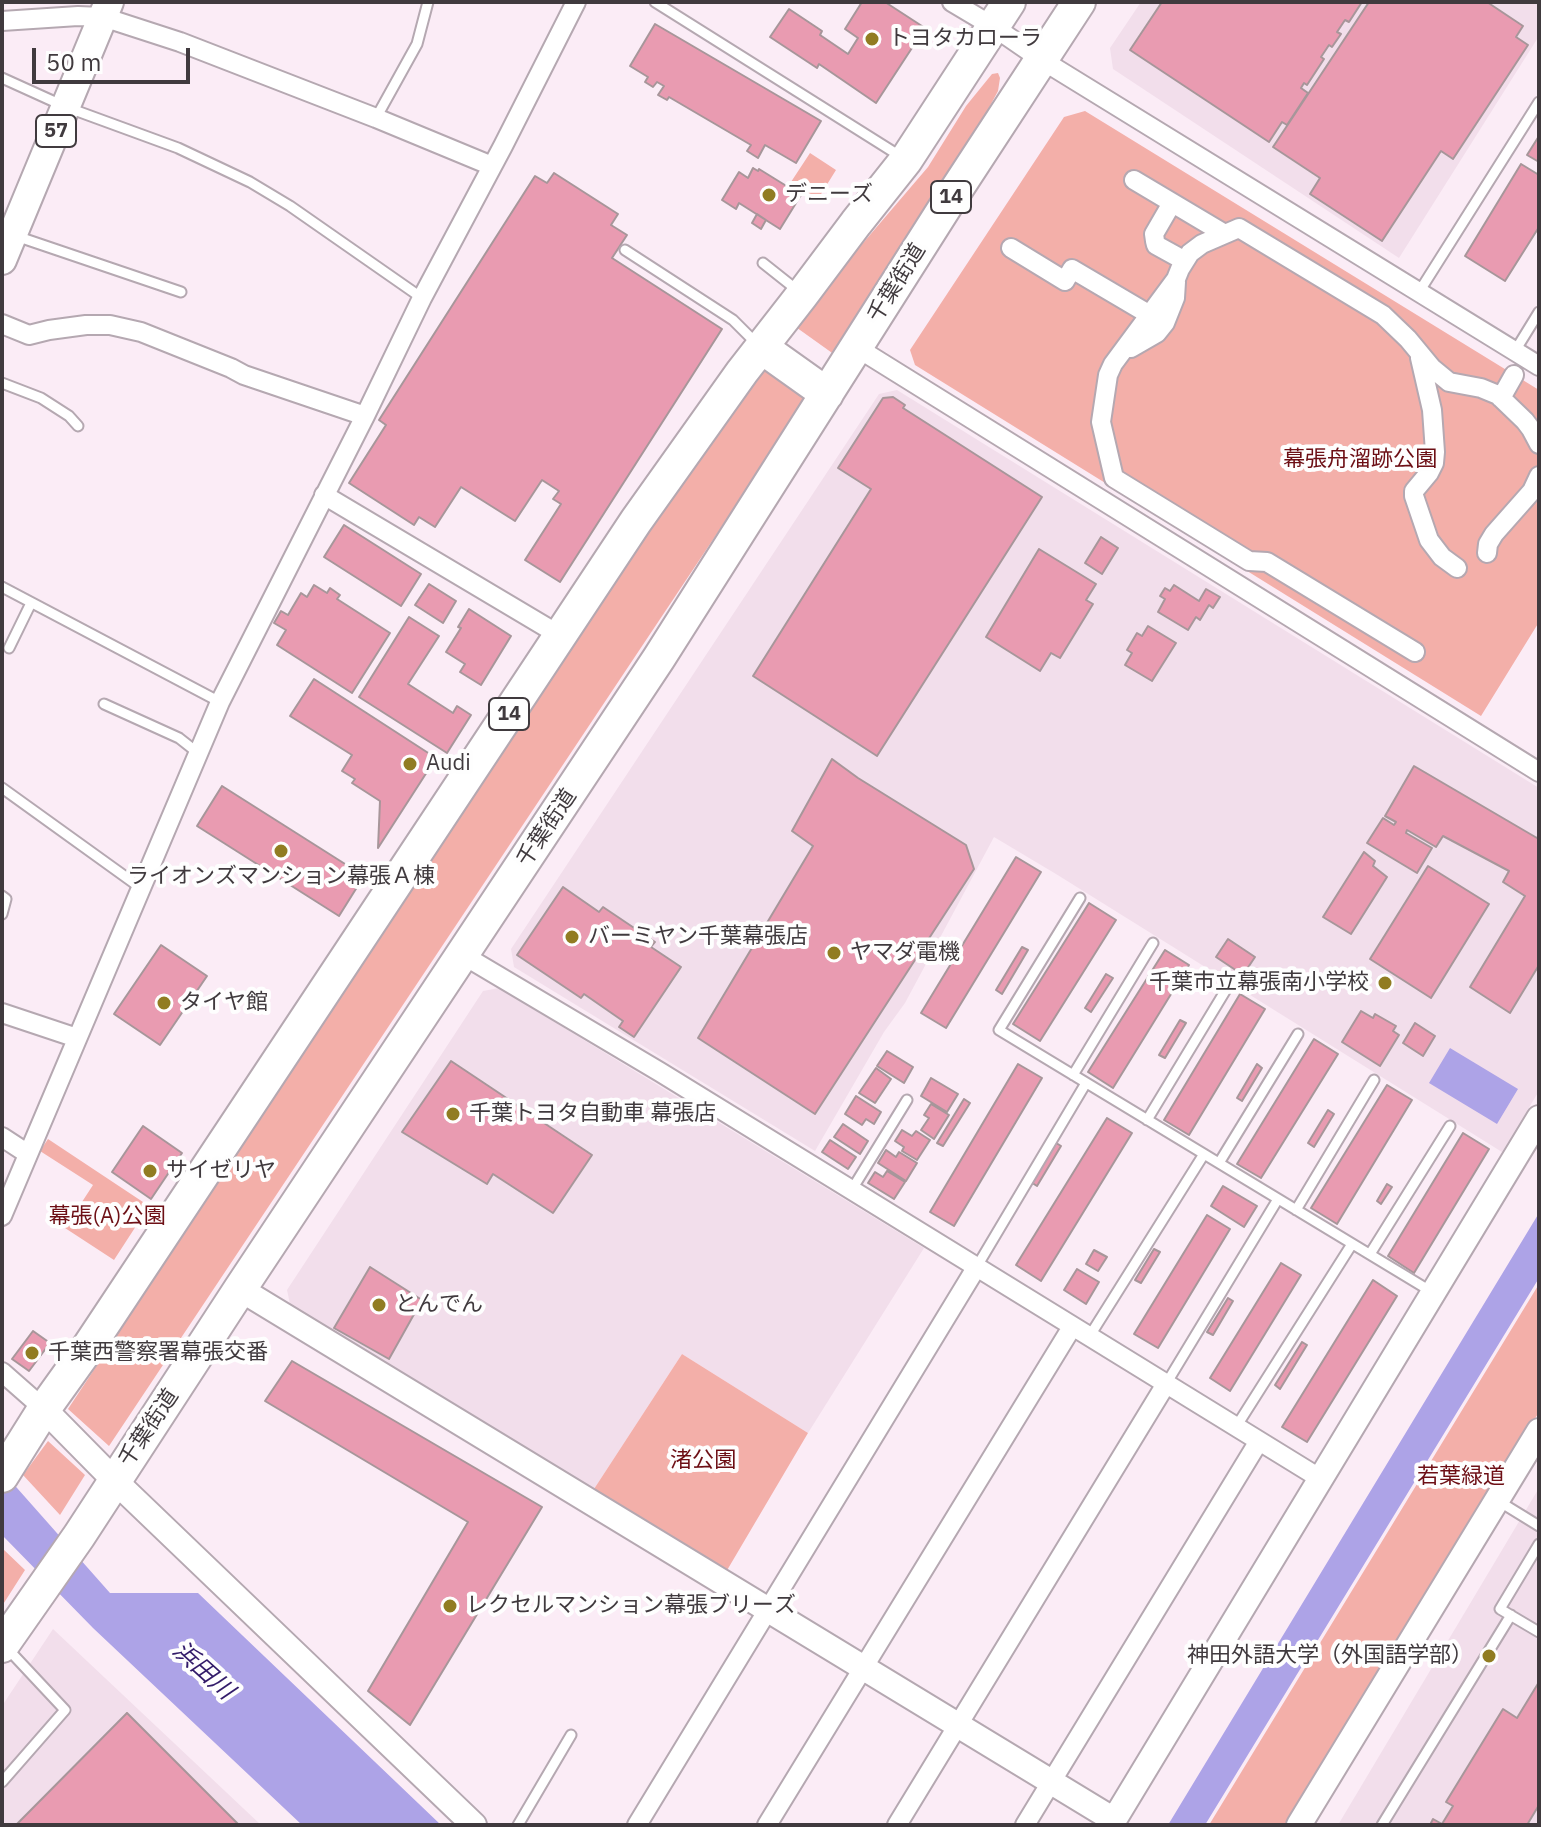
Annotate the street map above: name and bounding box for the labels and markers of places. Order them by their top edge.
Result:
place label: トヨタカローラ [888,26,1042,52]
marker: トヨタカローラ [863,30,881,48]
place label: デニーズ [785,182,873,208]
marker: デニーズ [760,186,778,204]
place label: Audi [426,751,471,777]
marker: Audi [401,755,419,773]
marker: ライオンズマンション幕張Ａ棟 [272,842,290,860]
place label: ライオンズマンション幕張Ａ棟 [127,864,435,890]
place label: バーミヤン千葉幕張店 [588,924,808,950]
marker: バーミヤン千葉幕張店 [563,928,581,946]
place label: ヤマダ電機 [850,940,960,966]
marker: ヤマダ電機 [825,944,843,962]
place label: 千葉市立幕張南小学校 [1149,970,1369,996]
marker: 千葉市立幕張南小学校 [1376,974,1394,992]
place label: タイヤ館 [180,990,268,1016]
marker: タイヤ館 [155,994,173,1012]
place label: 千葉トヨタ自動車 幕張店 [469,1101,716,1127]
marker: 千葉トヨタ自動車 幕張店 [444,1105,462,1123]
place label: サイゼリヤ [166,1158,276,1184]
marker: サイゼリヤ [141,1162,159,1180]
place label: とんでん [395,1292,483,1318]
marker: とんでん [370,1296,388,1314]
place label: 千葉西警察署幕張交番 [48,1340,268,1366]
marker: 千葉西警察署幕張交番 [23,1344,41,1362]
place label: レクセルマンション幕張ブリーズ [466,1593,796,1619]
marker: レクセルマンション幕張ブリーズ [441,1597,459,1615]
place label: 神田外語大学（外国語学部） [1187,1643,1473,1669]
marker: 神田外語大学（外国語学部） [1480,1647,1498,1665]

